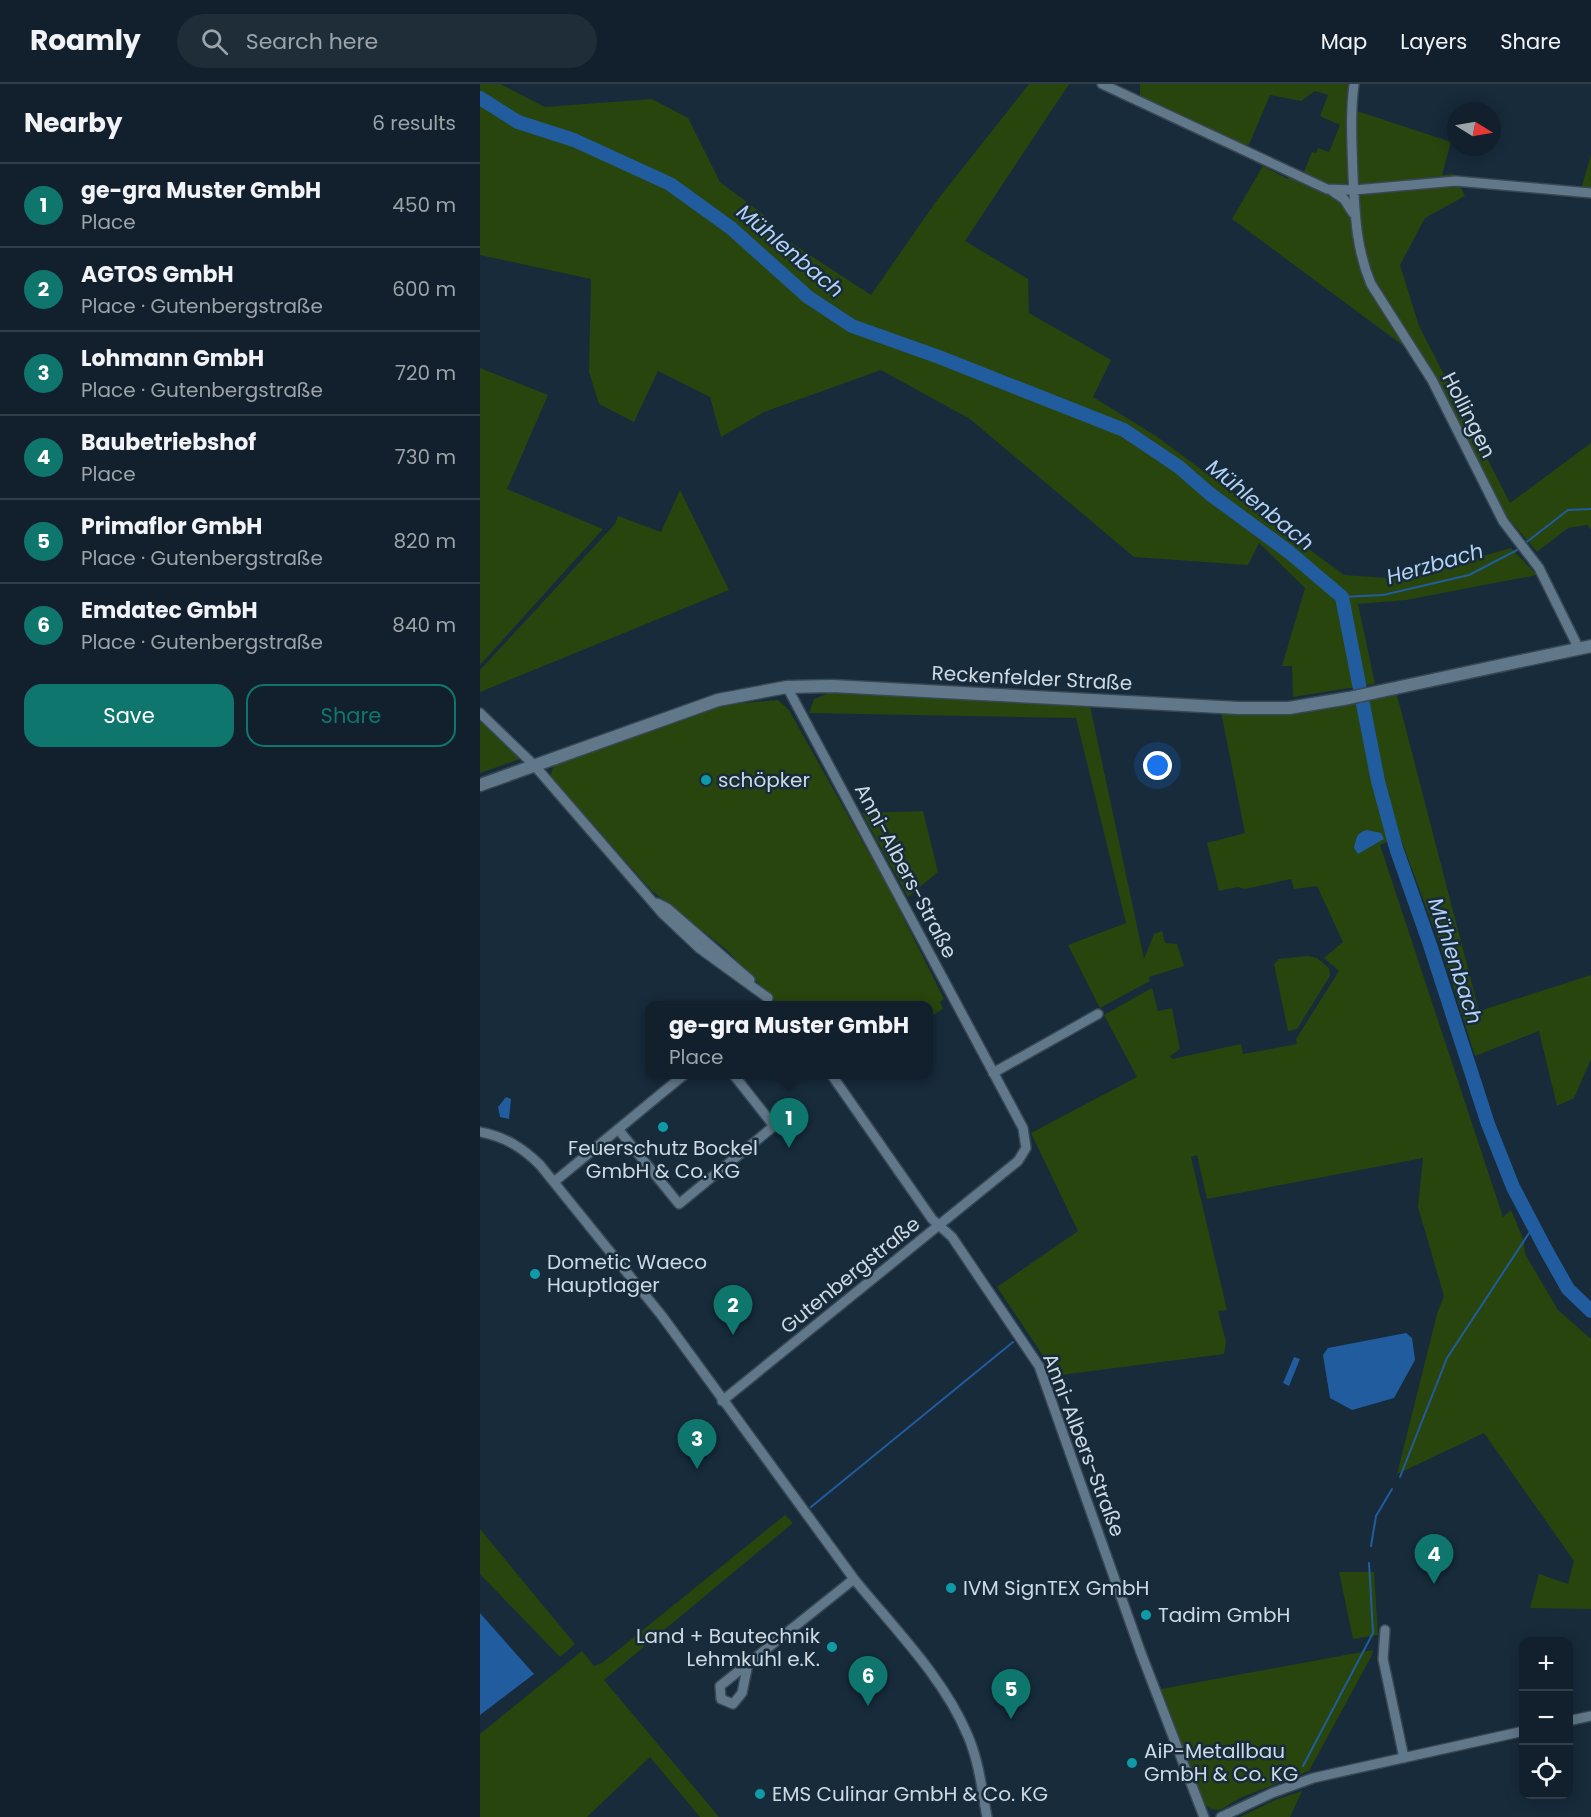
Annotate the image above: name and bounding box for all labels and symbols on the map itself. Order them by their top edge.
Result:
north arrow [1447,102,1501,156]
water label: Mühlenbach [731,197,850,304]
street label: Hollingen [1435,367,1503,463]
water label: Mühlenbach [1200,452,1320,557]
water label: Herzbach [1383,536,1487,591]
street label: Reckenfelder Straße [931,659,1133,697]
your location [1143,751,1172,780]
place label: schöpker [718,766,810,794]
marker: schöpker [699,773,713,787]
street label: Anni-Albers-Straße [848,779,964,963]
water label: Mühlenbach [1421,894,1490,1028]
pin: 1 [770,1098,808,1148]
marker: Feuerschutz Bockel GmbH & Co. KG [656,1120,670,1134]
place label: Feuerschutz Bockel GmbH & Co. KG [568,1134,758,1185]
street label: Gutenbergstraße [774,1210,926,1340]
place label: Dometic Waeco Hauptlager [547,1248,707,1299]
marker: Dometic Waeco Hauptlager [528,1267,542,1281]
pin: 2 [714,1286,752,1335]
street label: Anni-Albers-Straße [1036,1349,1132,1541]
pin: 3 [678,1420,716,1469]
pin: 4 [1414,1534,1454,1584]
place label: IVM SignTEX GmbH [963,1574,1149,1602]
marker: IVM SignTEX GmbH [944,1581,958,1595]
place label: Tadim GmbH [1158,1601,1290,1629]
marker: Tadim GmbH [1139,1608,1153,1622]
place label: Land + Bautechnik Lehmkuhl e.K. [636,1622,821,1673]
marker: Land + Bautechnik Lehmkuhl e.K. [825,1640,839,1654]
pin: 6 [848,1656,888,1706]
pin: 5 [992,1670,1030,1719]
place label: AiP-Metallbau GmbH & Co. KG [1144,1737,1298,1788]
marker: AiP-Metallbau GmbH & Co. KG [1125,1756,1139,1770]
place label: EMS Culinar GmbH & Co. KG [772,1780,1048,1808]
marker: EMS Culinar GmbH & Co. KG [753,1787,767,1801]

